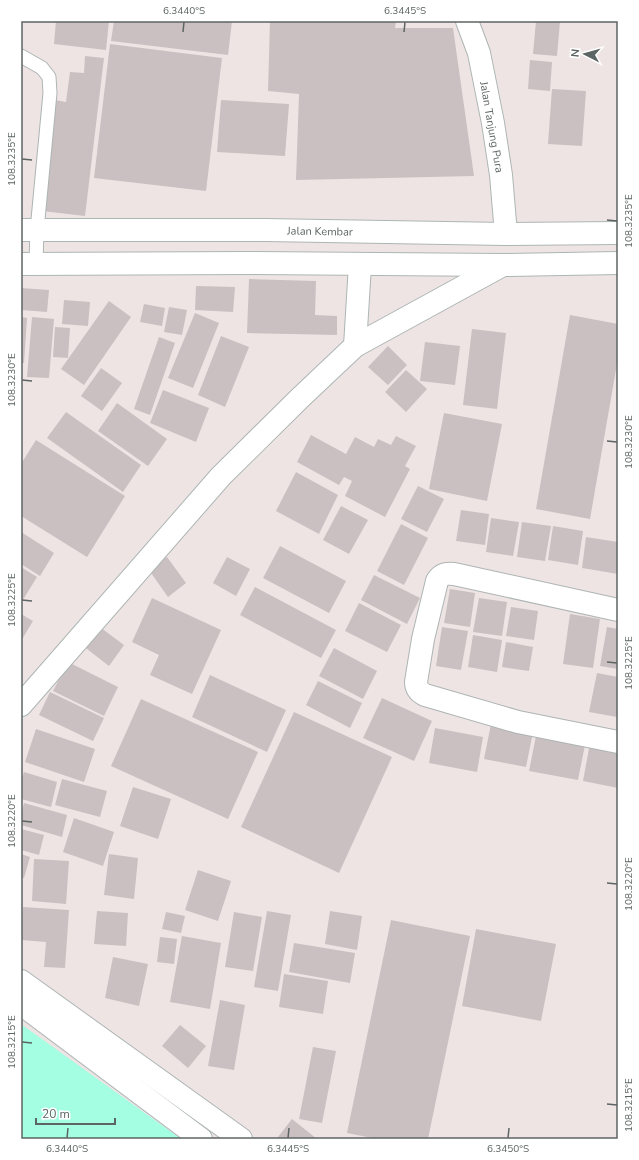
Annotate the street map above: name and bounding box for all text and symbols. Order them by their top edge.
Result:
text: 6.3440°S [163,4,205,18]
text: 6.3445°S [384,4,426,18]
north arrow [565,34,605,74]
text: N [568,48,583,58]
street label: Jalan Tanjung Pura [476,79,507,174]
text: 108.3235°E [5,132,19,186]
text: 108.3235°E [622,194,636,248]
street label: Jalan Kembar [286,223,353,240]
text: 108.3230°E [5,353,19,407]
text: 108.3230°E [622,415,636,469]
text: 108.3225°E [5,573,19,627]
text: 108.3225°E [622,636,636,690]
text: 108.3220°E [5,794,19,848]
text: 108.3220°E [622,857,636,911]
text: 108.3215°E [5,1015,19,1069]
text: 108.3215°E [622,1078,636,1132]
scale bar [36,1100,115,1126]
text: 20 m [42,1106,70,1122]
text: 6.3440°S [46,1142,88,1156]
text: 6.3445°S [267,1142,309,1156]
text: 6.3450°S [487,1142,529,1156]

